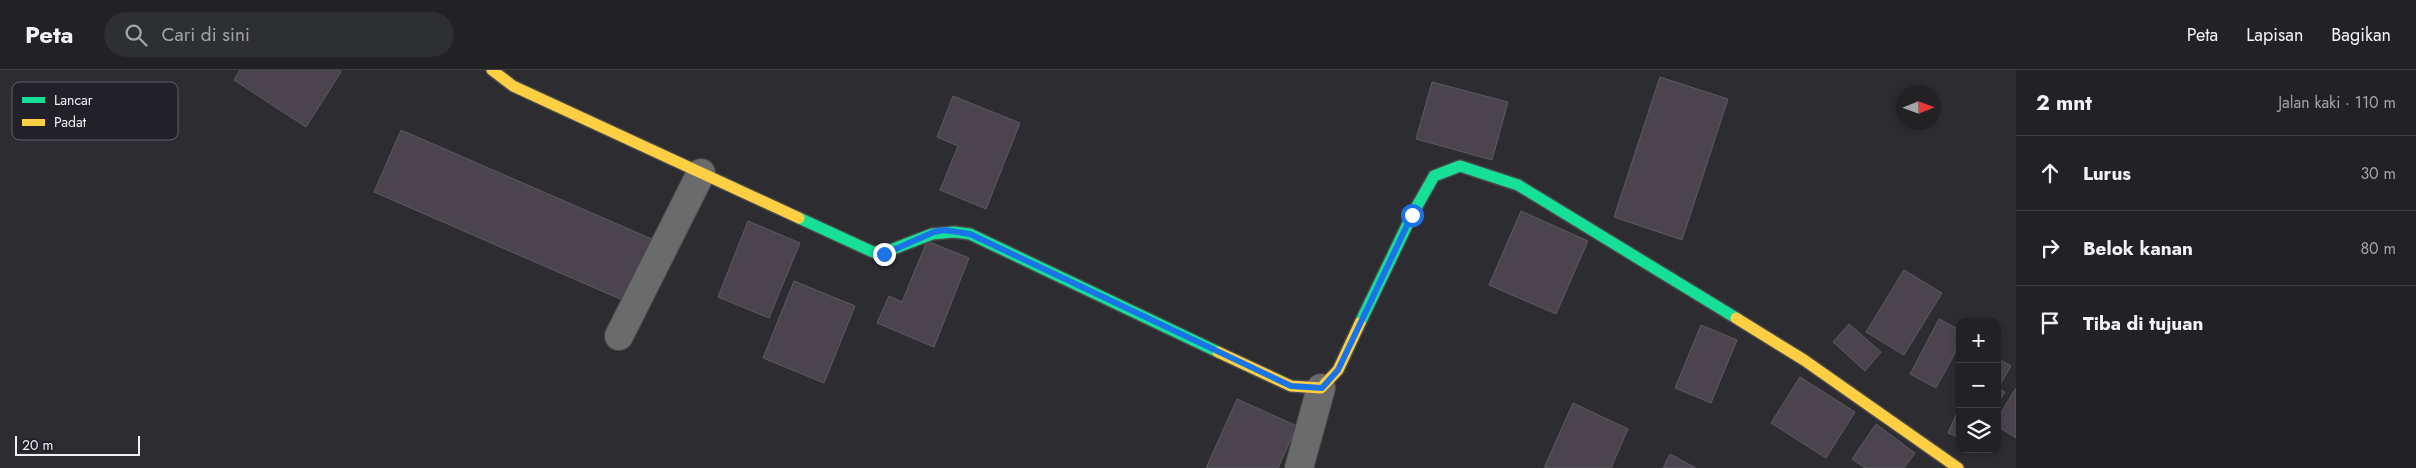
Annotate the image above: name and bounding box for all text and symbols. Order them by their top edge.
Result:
search box [104,12,454,57]
text: Peta [25,17,74,52]
icon: search [122,21,150,49]
text: Cari di sini [162,21,250,48]
text: Peta [2187,22,2218,48]
text: Lapisan [2246,22,2303,48]
text: Bagikan [2331,22,2391,48]
legend [12,82,178,140]
north arrow [1896,85,1941,130]
text: 2 mnt [2036,88,2092,118]
text: Lancar [54,90,93,110]
text: Jalan kaki · 110 m [2278,91,2396,114]
text: Padat [54,112,87,132]
icon: ahead [2036,159,2064,187]
text: Lurus [2083,160,2131,187]
text: 30 m [2360,162,2396,185]
route start [1401,204,1424,227]
icon: right [2036,234,2064,262]
text: Belok kanan [2083,235,2193,262]
text: 80 m [2360,237,2396,260]
route end [873,243,896,266]
icon: arrive [2036,309,2064,337]
text: Tiba di tujuan [2083,310,2203,337]
map controls [1956,318,2001,453]
button: + [1956,318,2001,363]
button: − [1956,363,2001,408]
button: layers [1956,408,2001,453]
scale bar [15,433,140,456]
text: 20 m [22,435,54,455]

